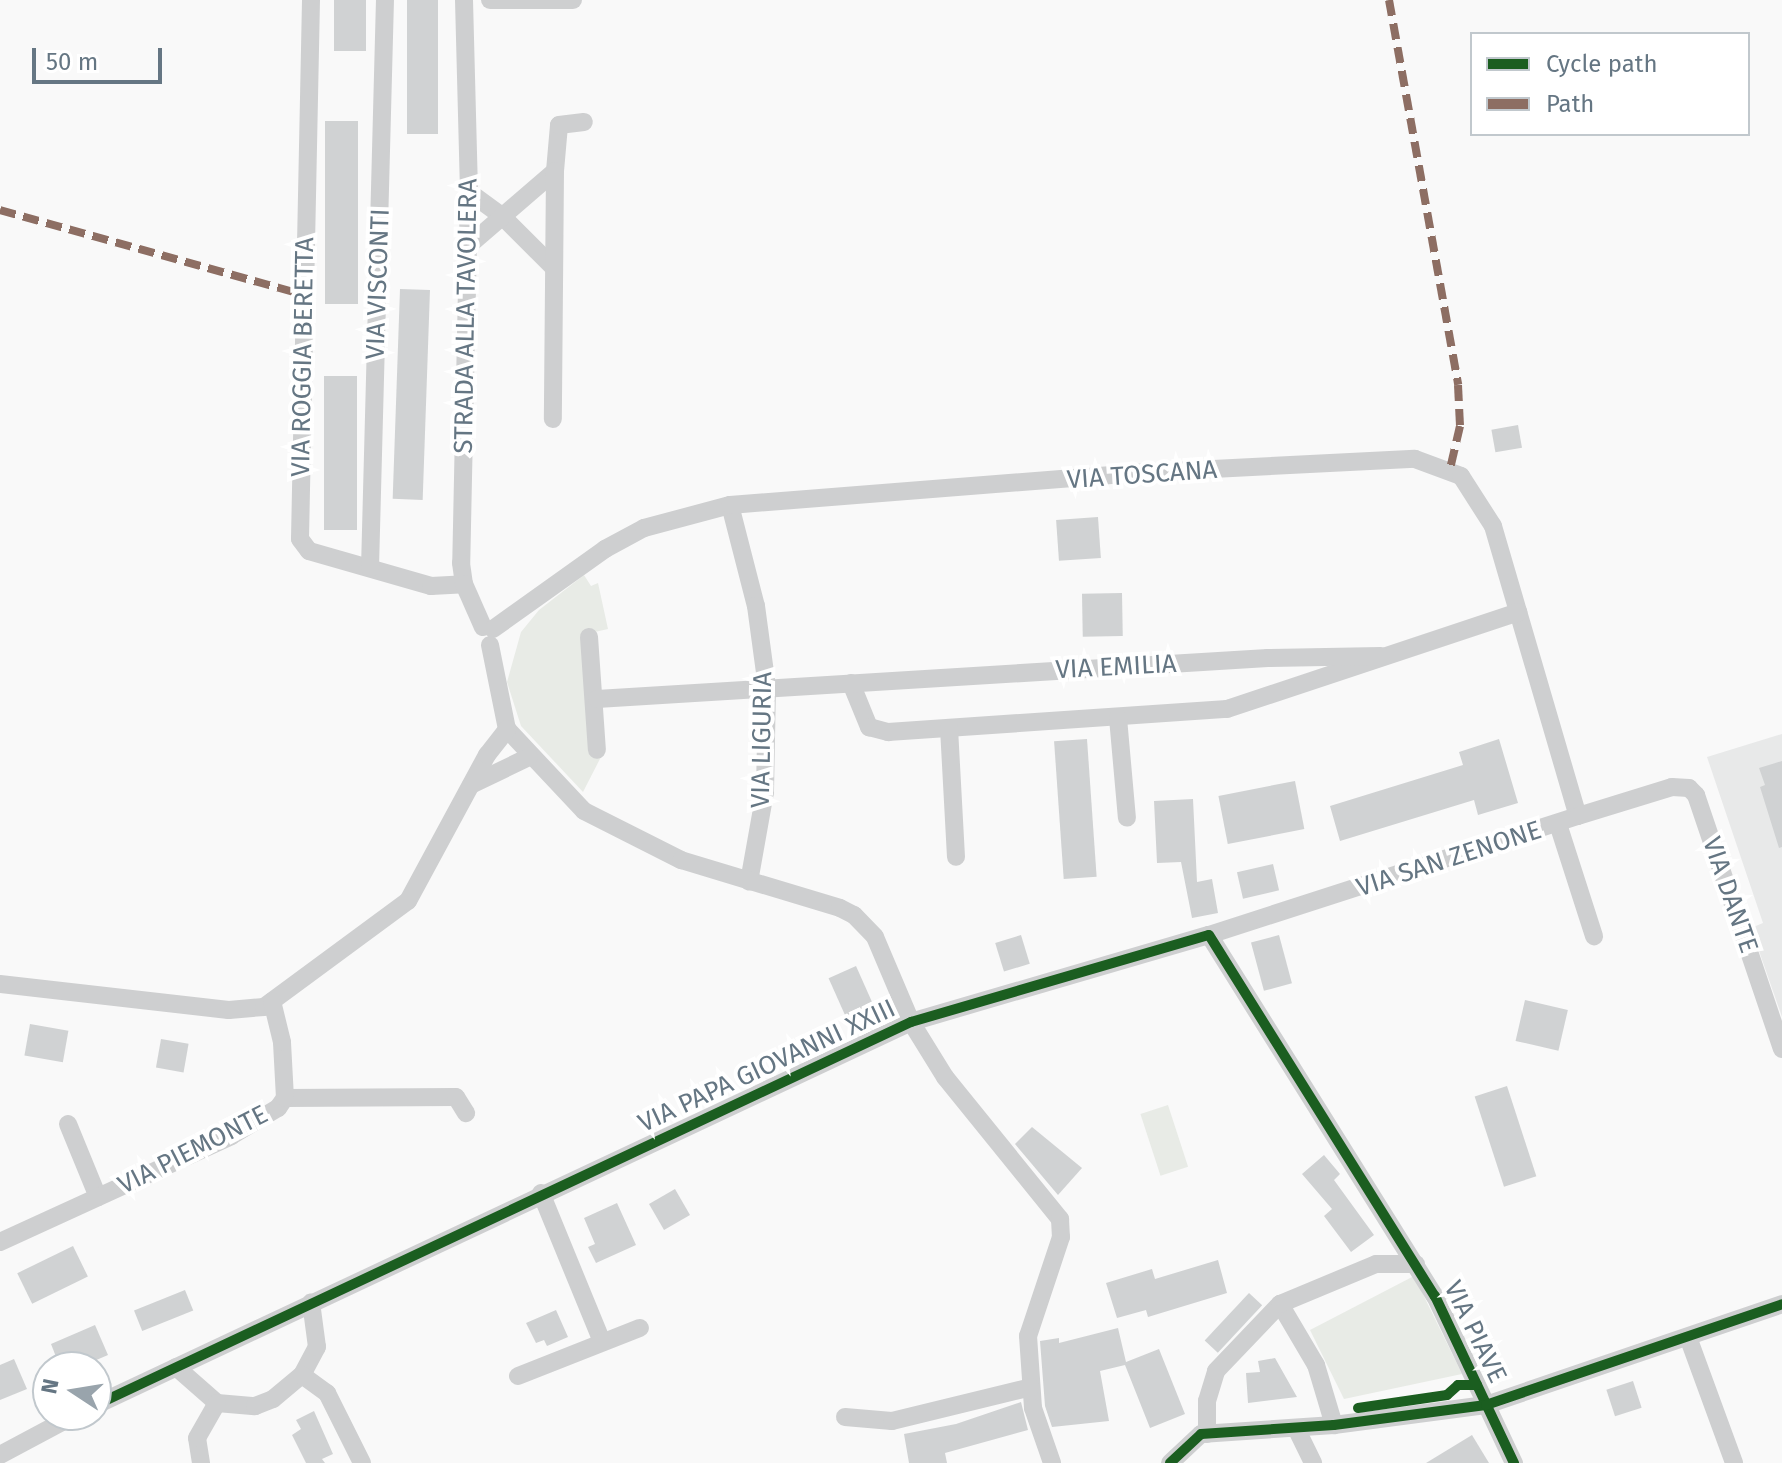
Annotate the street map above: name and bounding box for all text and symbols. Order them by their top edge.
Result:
scale bar [36,32,166,82]
legend [1470,32,1750,136]
text: 50 m [46,48,98,76]
text: Cycle path [1546,50,1658,78]
text: Path [1546,90,1594,118]
street label: STRADA ALLA TAVOLERA [448,178,484,454]
street label: VIA VISCONTI [360,208,396,360]
street label: VIA ROGGIA BERETTA [285,237,321,477]
street label: VIA TOSCANA [1066,454,1218,496]
street label: VIA EMILIA [1055,648,1177,686]
street label: VIA LIGURIA [745,672,779,808]
street label: VIA SAN ZENONE [1353,814,1545,904]
street label: VIA DANTE [1696,833,1764,957]
street label: VIA PAPA GIOVANNI XXIII [634,993,900,1139]
street label: VIA PIEMONTE [113,1099,273,1201]
street label: VIA PIAVE [1437,1276,1513,1388]
north arrow [32,1351,112,1431]
text: N [35,1376,65,1396]

